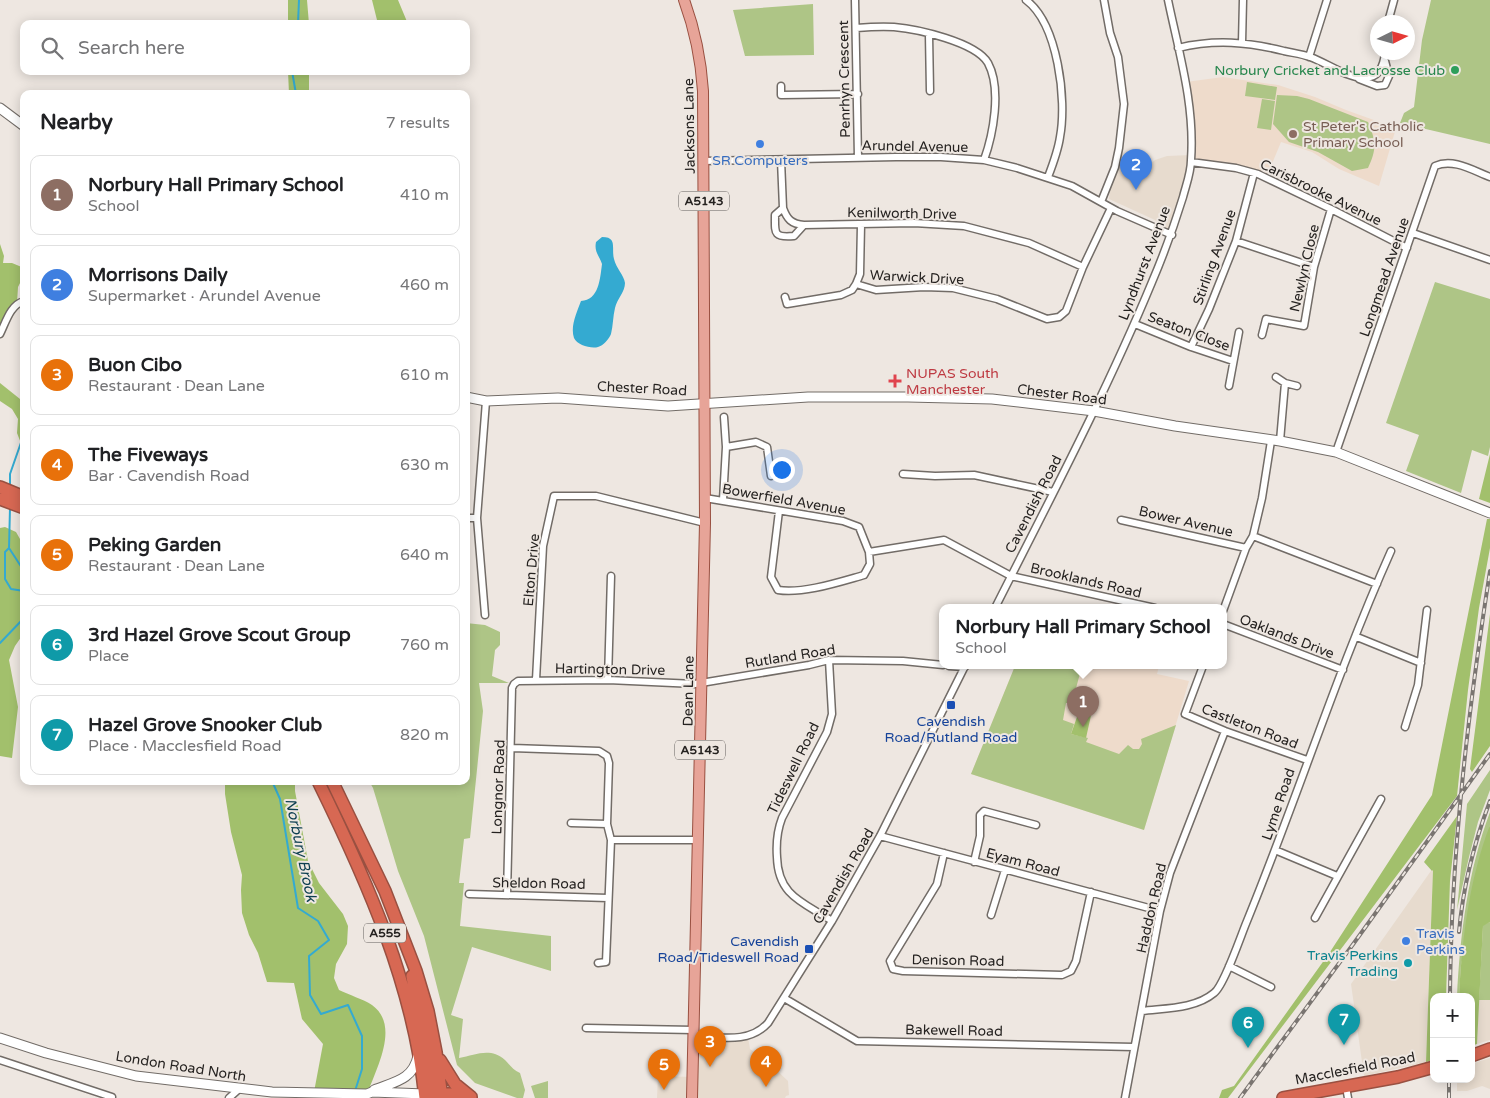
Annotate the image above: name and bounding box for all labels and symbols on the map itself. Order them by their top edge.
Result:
north arrow [1370,15,1415,60]
street label: Penrhyn Crescent [835,19,854,138]
place label: Norbury Cricket and Lacrosse Club [1214,62,1445,79]
marker: Norbury Cricket and Lacrosse Club [1449,64,1461,76]
street label: Jacksons Lane [680,78,699,174]
place label: St Peter's Catholic Primary School [1303,118,1424,151]
marker: St Peter's Catholic Primary School [1287,128,1299,140]
street label: Arundel Avenue [861,137,969,156]
marker: SR Computers [754,138,766,150]
pin: 2 [1120,149,1152,190]
place label: SR Computers [712,152,808,169]
street label: Carisbrooke Avenue [1257,156,1384,229]
road number: A5143 [679,192,729,210]
street label: Kenilworth Drive [847,204,957,223]
street label: Lyndhurst Avenue [1115,204,1174,323]
street label: Stirling Avenue [1189,207,1240,307]
street label: Longmead Avenue [1356,215,1413,339]
street label: Newlyn Close [1286,223,1323,314]
street label: Warwick Drive [869,267,965,288]
street label: Seaton Close [1145,308,1232,355]
place label: NUPAS South Manchester [906,365,999,398]
marker: NUPAS South Manchester [888,374,902,388]
street label: Chester Road [596,378,687,399]
street label: Chester Road [1016,381,1108,408]
street label: Cavendish Road [1001,452,1065,556]
your location [769,457,795,483]
street label: Bowerfield Avenue [721,480,847,519]
street label: Bower Avenue [1137,502,1235,541]
street label: Elton Drive [520,533,543,607]
street label: Brooklands Road [1029,559,1143,602]
street label: Oaklands Drive [1237,611,1337,662]
street label: Rutland Road [744,641,837,672]
street label: Dean Lane [679,655,698,726]
street label: Hartington Drive [555,660,665,679]
pin: 1 [1067,686,1099,727]
marker: Cavendish Road/Rutland Road [945,699,957,711]
street label: Castleton Road [1199,700,1301,753]
place label: Cavendish Road/Rutland Road [885,713,1017,746]
street label: Tideswell Road [764,720,823,817]
street label: Longnor Road [488,739,509,835]
road number: A5143 [675,740,725,760]
street label: Lyme Road [1258,766,1299,842]
water label: Norbury Brook [281,797,321,905]
street label: Cavendish Road [809,825,878,927]
street label: Eyam Road [984,844,1062,880]
street label: Haddon Road [1133,861,1170,955]
street label: Sheldon Road [492,874,586,893]
road number: A555 [364,924,406,942]
place label: Travis Perkins [1416,925,1465,958]
place label: Cavendish Road/Tideswell Road [658,933,799,966]
marker: Travis Perkins [1400,935,1412,947]
marker: Cavendish Road/Tideswell Road [803,943,815,955]
place label: Travis Perkins Trading [1307,947,1398,980]
street label: Denison Road [911,951,1005,970]
marker: Travis Perkins Trading [1402,957,1414,969]
pin: 7 [1328,1004,1360,1045]
pin: 6 [1232,1007,1264,1048]
street label: Bakewell Road [905,1021,1003,1040]
pin: 3 [694,1026,726,1067]
pin: 4 [750,1046,782,1087]
street label: London Road North [114,1048,248,1085]
street label: Macclesfield Road [1293,1048,1417,1089]
pin: 5 [648,1049,680,1090]

